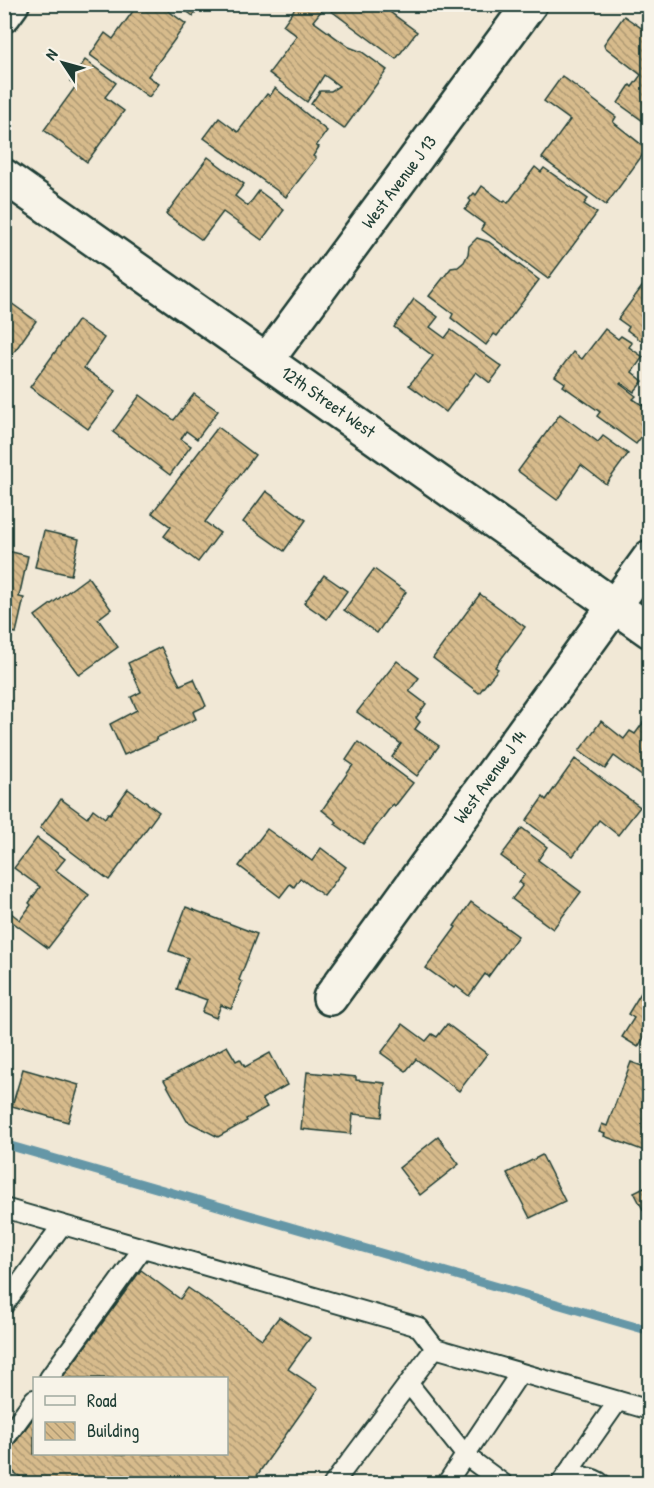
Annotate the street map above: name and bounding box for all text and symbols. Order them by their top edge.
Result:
north arrow [33,33,93,93]
text: N [39,44,63,64]
street label: West Avenue J 13 [355,130,442,233]
street label: 12th Street West [276,360,381,444]
street label: West Avenue J 14 [447,725,532,828]
legend [33,1377,228,1455]
text: Road [87,1388,117,1413]
text: Building [87,1418,139,1443]

